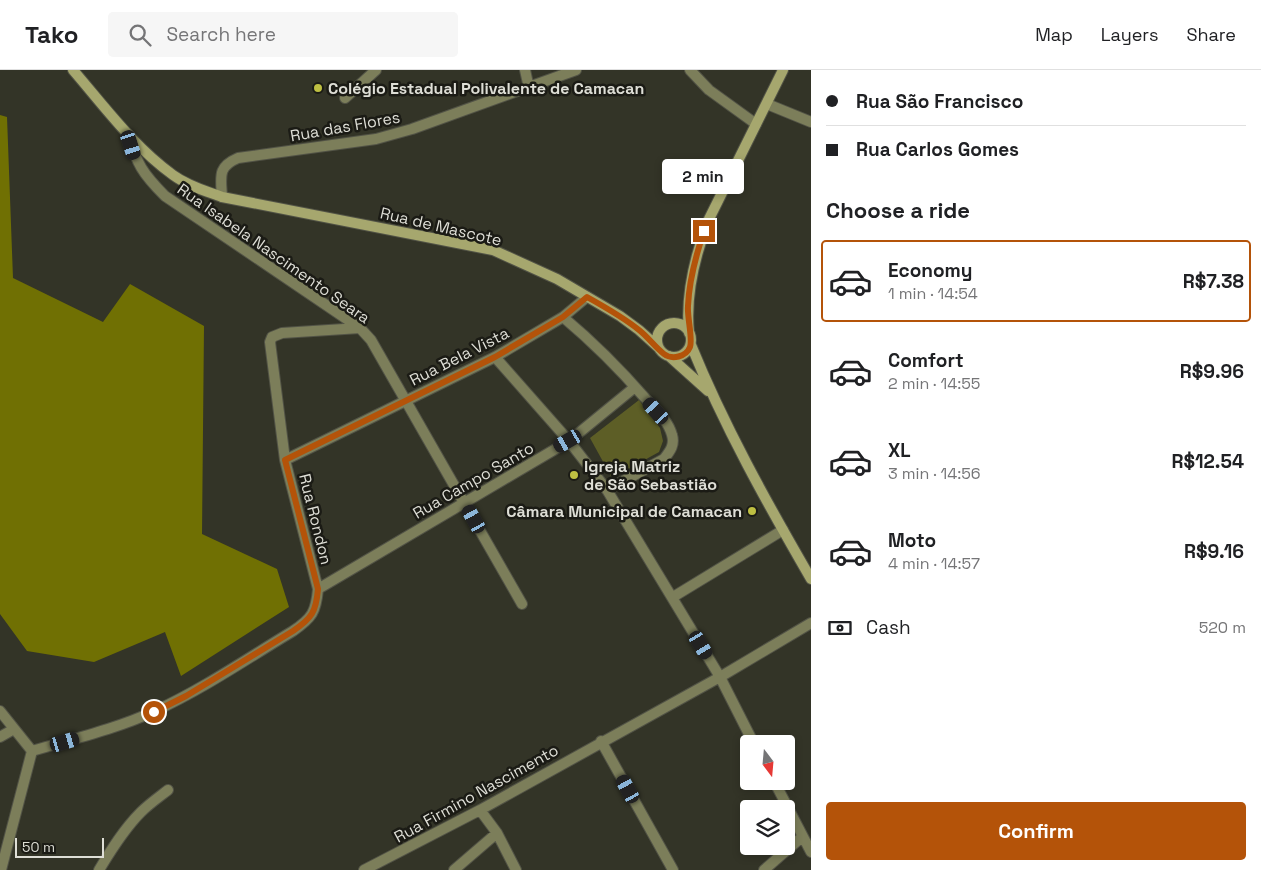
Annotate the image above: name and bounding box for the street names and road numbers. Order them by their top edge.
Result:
street label: Rua das Flores [288,106,402,146]
street label: Rua Isabela Nascimento Seara [173,179,374,328]
street label: Rua de Mascote [378,202,504,251]
street label: Rua Bela Vista [406,322,512,391]
street label: Rua Campo Santo [409,437,538,524]
street label: Rua Rondon [294,471,337,567]
street label: Rua Firmino Nascimento [390,739,562,847]

